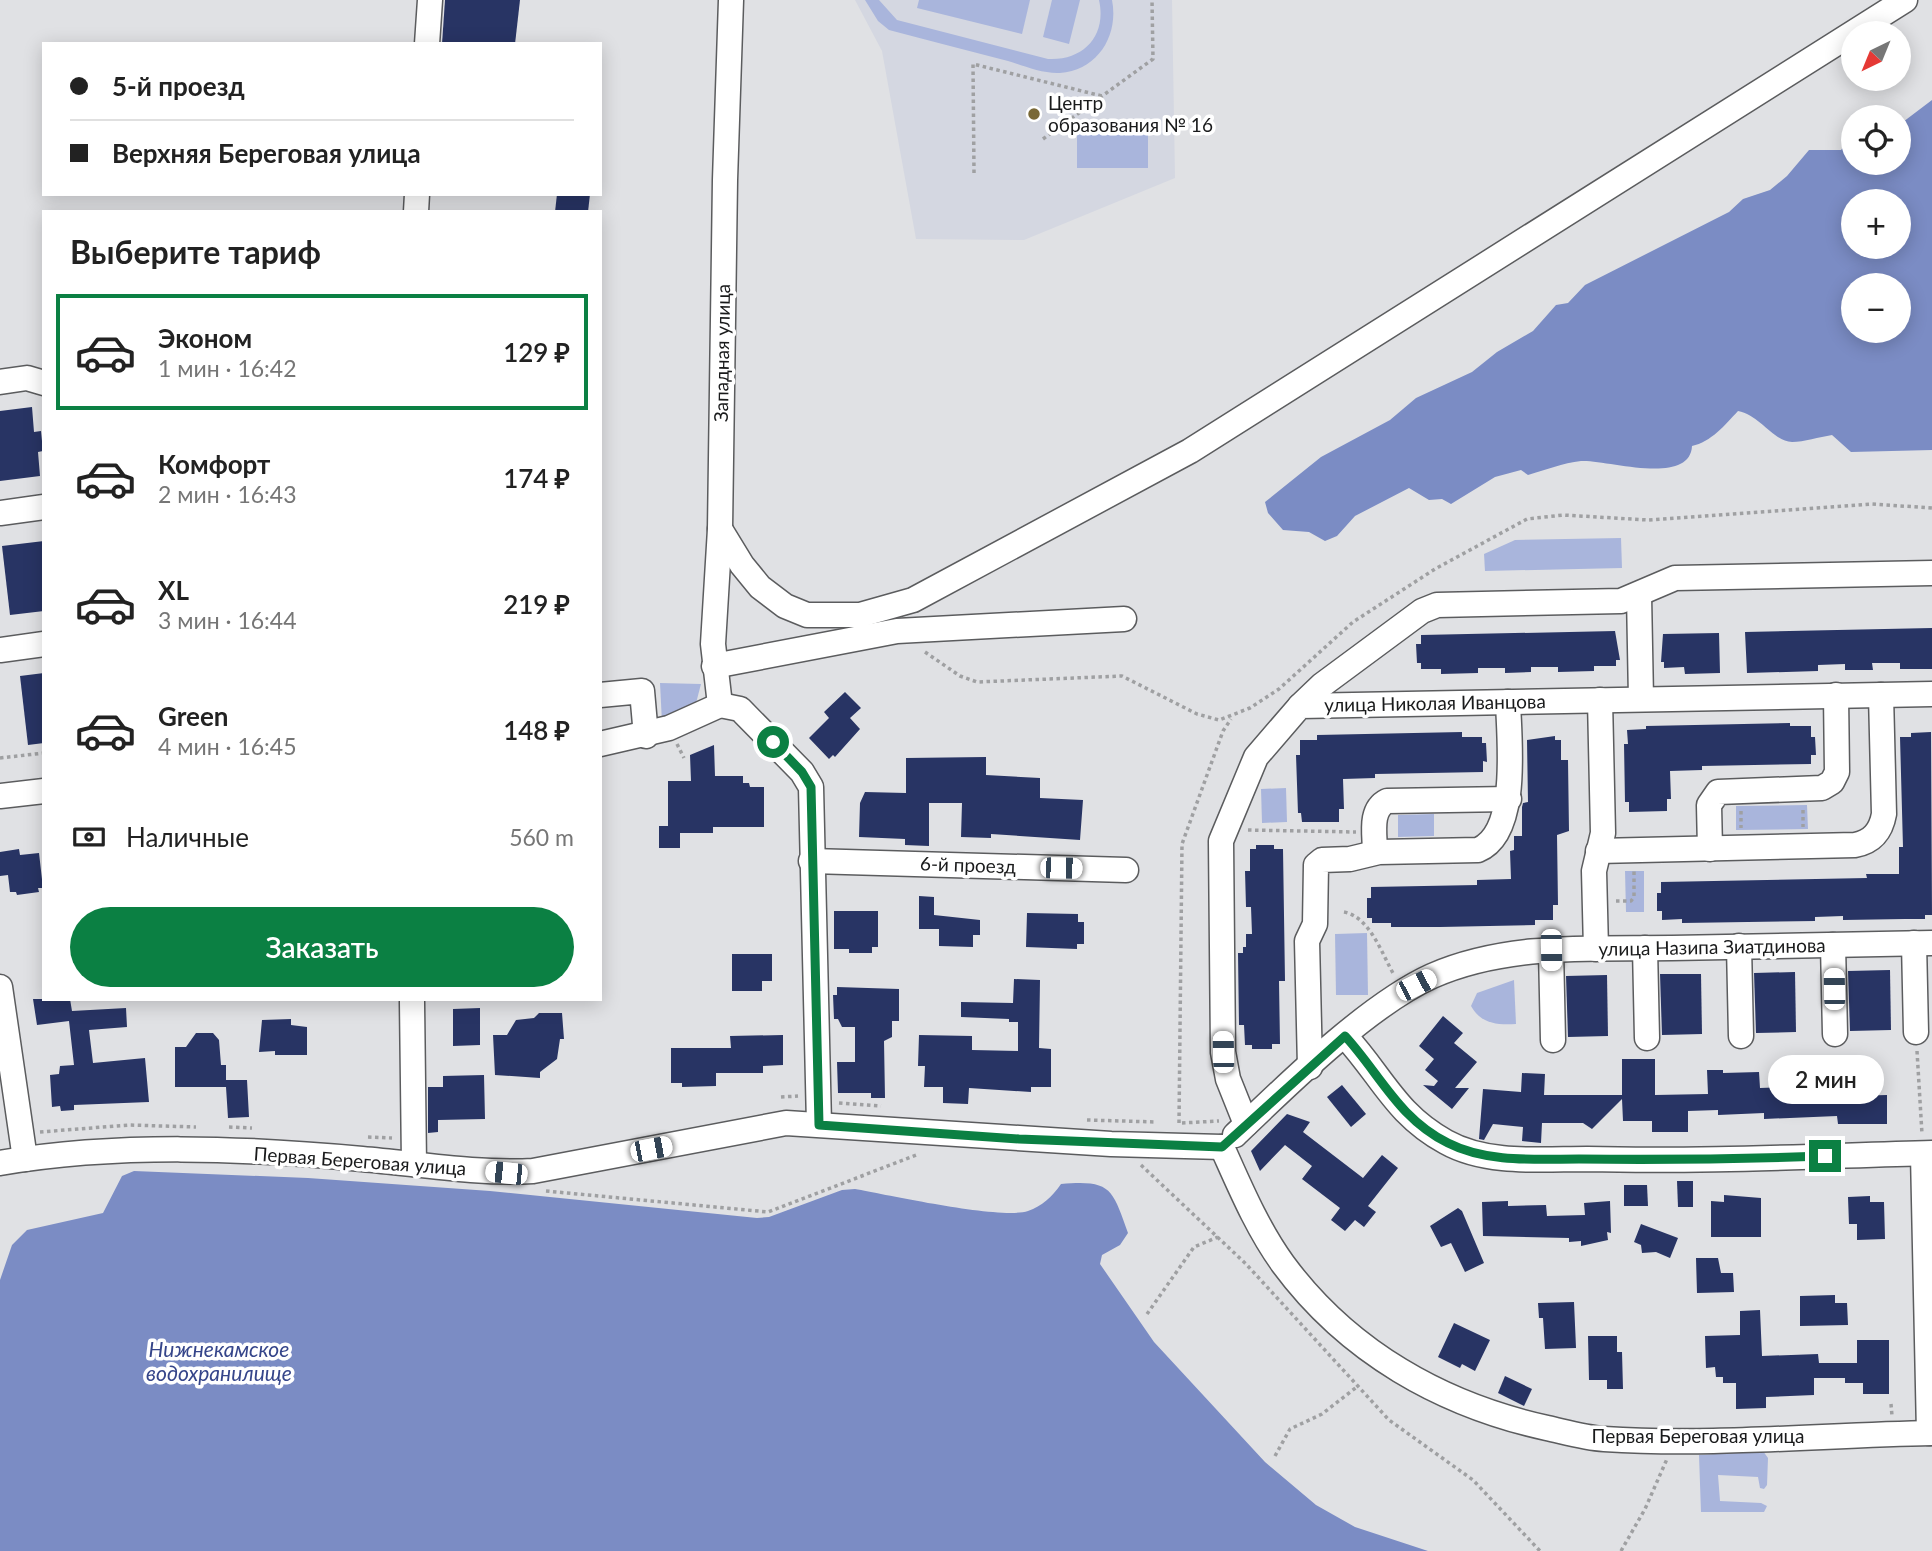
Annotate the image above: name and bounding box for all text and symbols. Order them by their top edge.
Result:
north arrow [1841,21,1911,91]
map controls [1841,21,1911,343]
text: 5-й проезд [112,70,245,102]
place label: Центр образования № 16 [1048,91,1213,136]
button: locate [1841,105,1911,175]
marker: Центр образования № 16 [1026,106,1042,122]
text: Верхняя Береговая улица [112,137,421,169]
button: + [1841,189,1911,259]
text: Выберите тариф [70,232,321,271]
button: − [1841,273,1911,343]
street label: Западная улица [709,284,734,422]
icon: car [74,321,137,384]
text: Эконом [158,322,252,354]
text: 129 ₽ [503,336,570,368]
text: 1 мин · 16:42 [158,354,297,382]
icon: car [74,447,137,510]
text: Комфорт [158,448,270,480]
text: 174 ₽ [503,462,570,494]
text: 2 мин · 16:43 [158,480,297,508]
icon: car [74,573,137,636]
text: XL [158,574,189,606]
text: 219 ₽ [503,588,570,620]
text: 3 мин · 16:44 [158,606,297,634]
street label: улица Николая Иванцова [1324,689,1546,716]
icon: car [74,699,137,762]
text: Green [158,700,228,732]
text: 148 ₽ [503,714,570,746]
route start [757,726,789,758]
text: 4 мин · 16:45 [158,732,297,760]
icon: cash [70,818,108,856]
text: Наличные [126,821,249,853]
text: 560 m [509,823,574,851]
street label: 6-й проезд [920,851,1017,878]
car [1040,857,1083,879]
button: Заказать [70,907,574,987]
car [1541,929,1562,971]
street label: улица Назипа Зиатдинова [1598,933,1826,960]
car [1393,966,1440,1004]
car [1824,968,1845,1010]
car [1213,1031,1234,1073]
callout: 2 мин [1767,1054,1883,1104]
text: 2 мин [1795,1065,1857,1093]
car [629,1135,674,1163]
route end [1809,1140,1841,1172]
street label: Первая Береговая улица [253,1142,467,1179]
car [485,1160,528,1186]
water label: Нижнекамское водохранилище [146,1336,292,1385]
street label: Первая Береговая улица [1591,1424,1805,1447]

